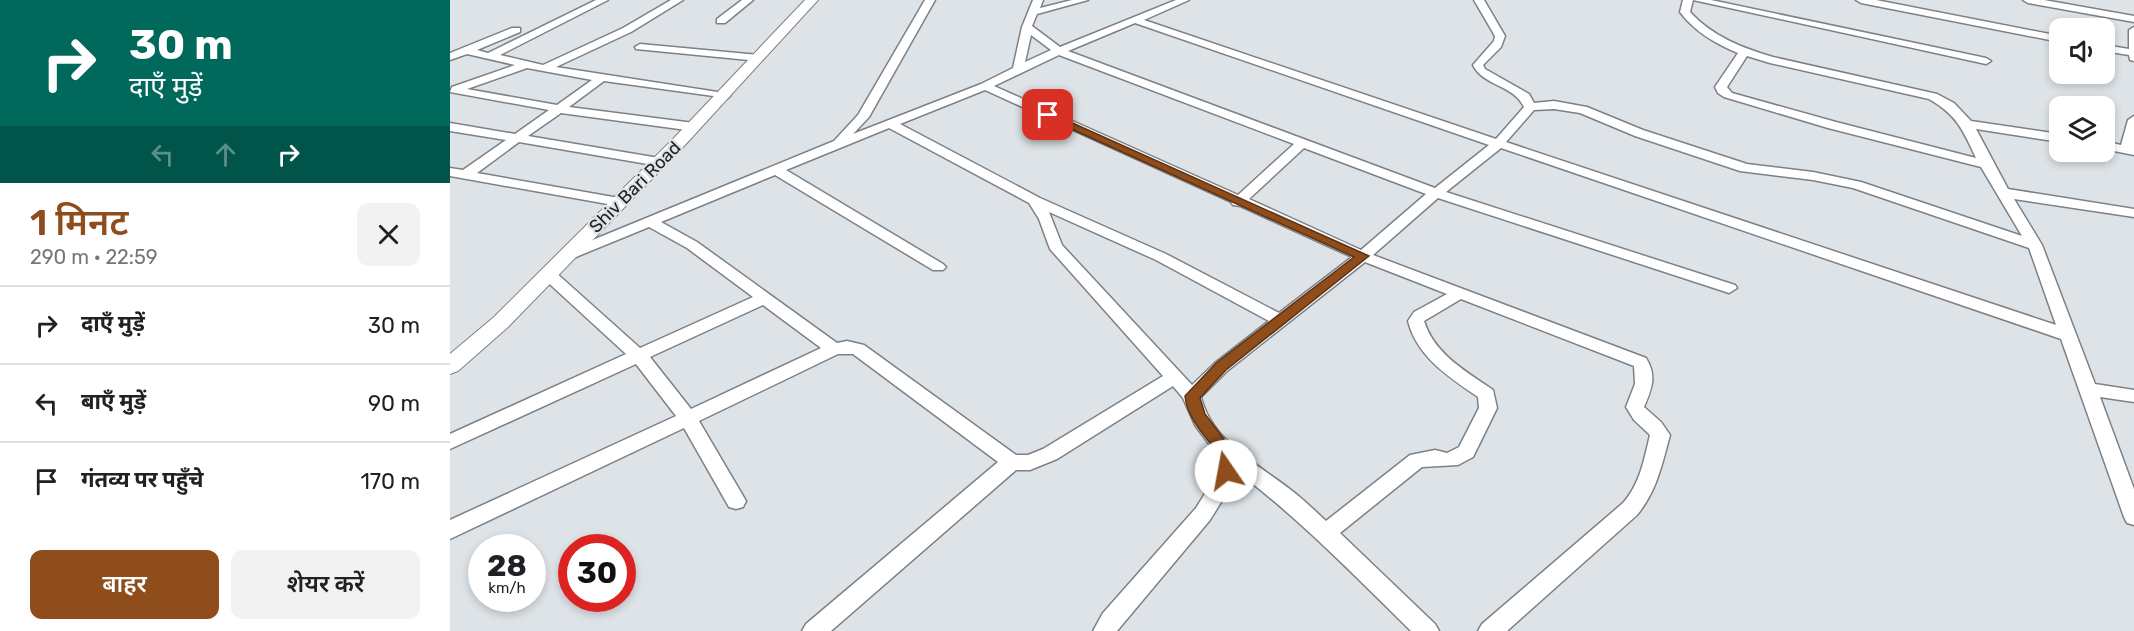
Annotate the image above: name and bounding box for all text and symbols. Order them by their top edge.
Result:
map controls [2049,18,2115,162]
button: sound [2049,18,2115,84]
text: 30 m [129,20,233,70]
icon: right [30,24,108,102]
text: दाएँ मुड़ें [129,71,202,103]
pin [1022,89,1073,140]
button: layers [2049,96,2115,162]
icon: arrive [1031,98,1064,131]
street label: Shiv Bari Road [585,137,685,237]
icon: left [146,138,179,171]
icon: ahead [209,138,242,171]
icon: right [272,138,305,171]
text: 1 मिनट [30,201,128,244]
button: close [357,203,420,266]
text: 290 m · 22:59 [30,245,158,269]
icon: right [30,309,63,342]
text: दाएँ मुड़ें [81,310,145,337]
text: 30 m [368,312,420,339]
icon: left [30,387,63,420]
text: बाएँ मुड़ें [81,388,146,415]
text: 90 m [368,390,420,417]
position arrow [1194,439,1258,503]
icon: arrive [30,465,63,498]
text: गंतव्य पर पहुँचे [81,466,203,493]
text: 170 m [360,468,420,495]
speed limit sign: 30 [558,534,636,612]
text: 28 [487,548,527,584]
button: बाहर [30,550,219,619]
button: शेयर करें [231,550,420,619]
text: km/h [488,579,526,597]

